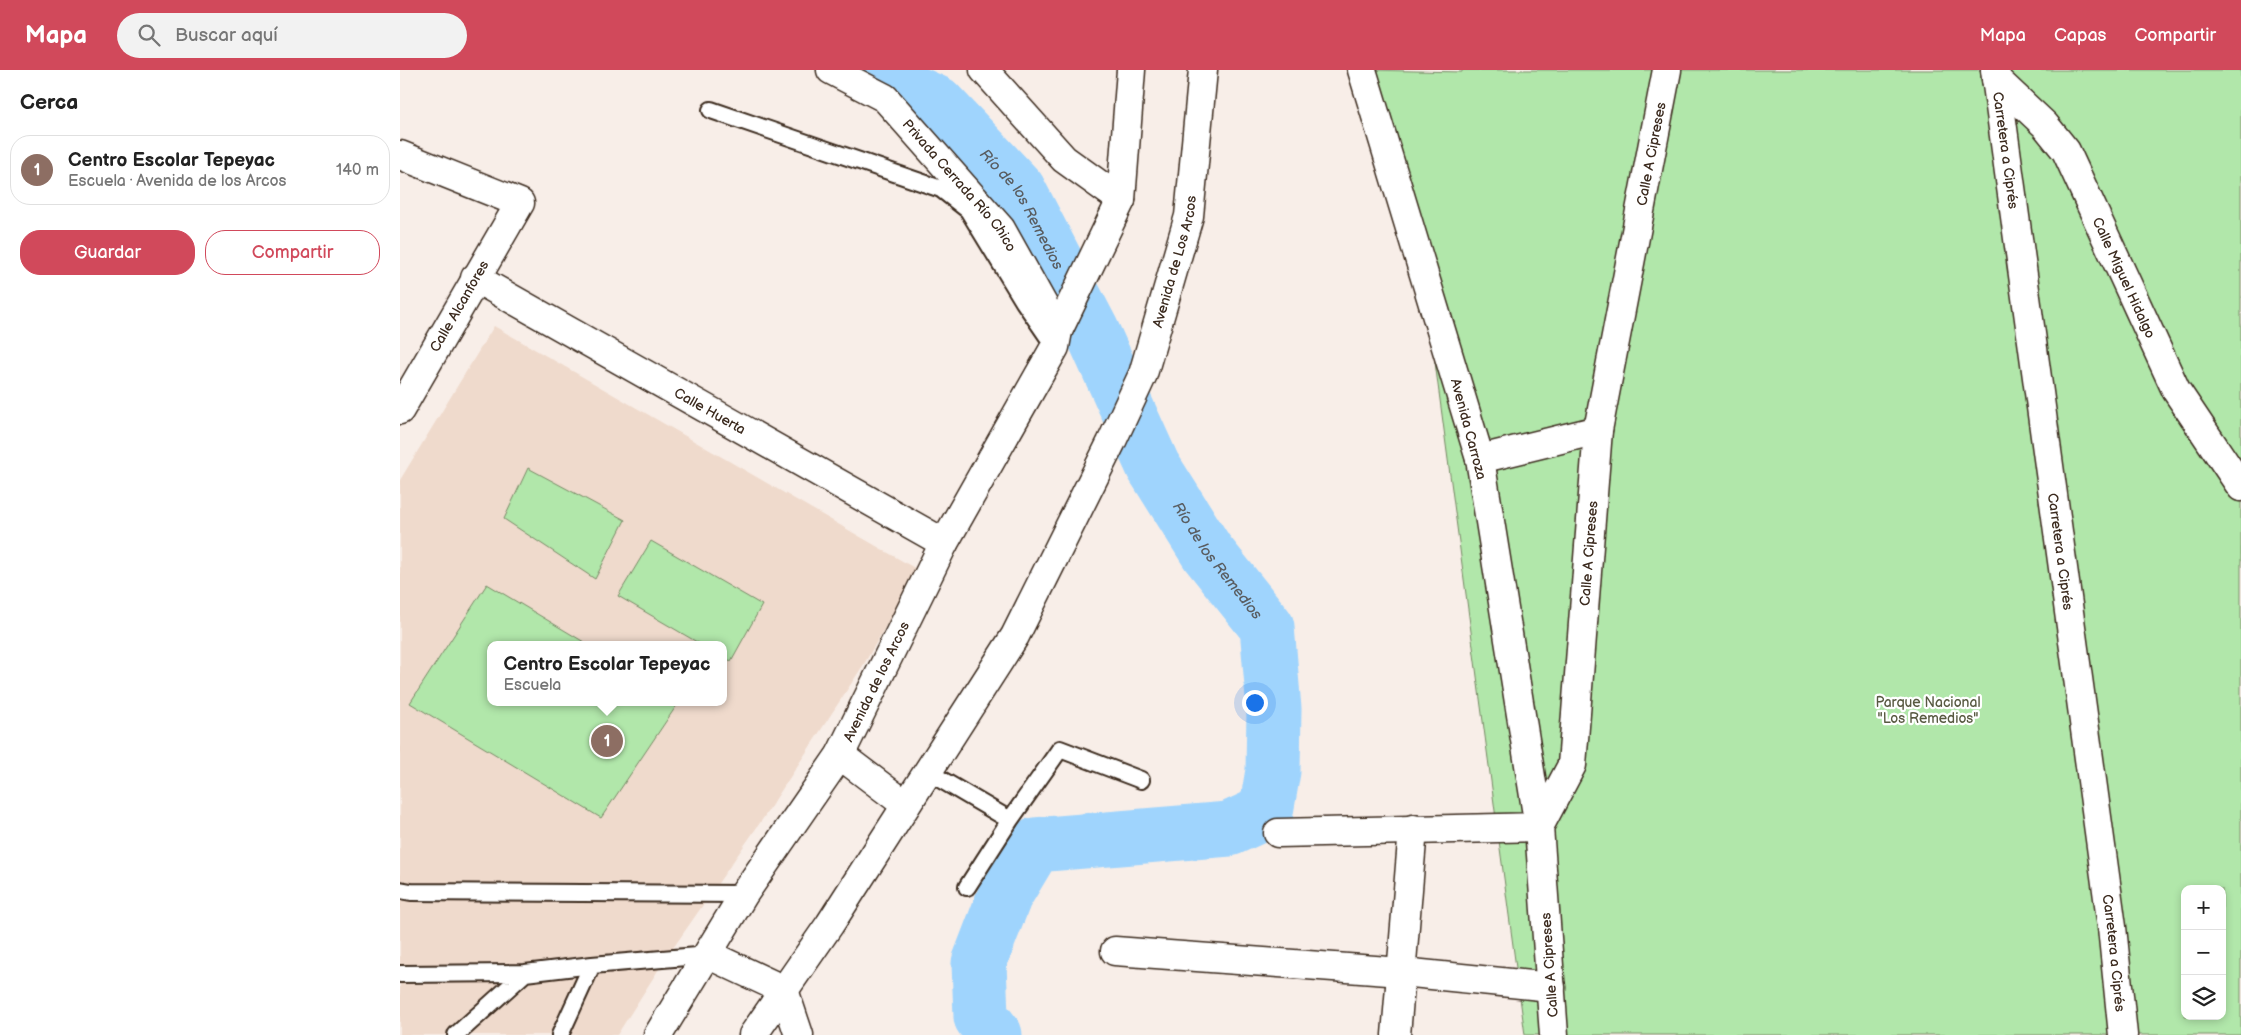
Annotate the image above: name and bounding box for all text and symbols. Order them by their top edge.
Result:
search box [117,13,467,58]
text: Mapa [25,21,87,50]
icon: search [135,21,163,49]
text: Buscar aquí [175,24,278,47]
text: Mapa [1980,25,2026,46]
text: Capas [2054,25,2107,46]
text: Compartir [2135,25,2216,46]
text: Cerca [20,90,78,115]
street label: Carretera a Ciprés [1989,91,2022,210]
street label: Calle A Cipreses [1633,101,1670,207]
street label: Privada Cerrada Río Chico [899,116,1020,255]
water label: Río de los Remedios [975,145,1068,273]
text: Centro Escolar Tepeyac [68,149,275,172]
text: 1 [34,161,40,180]
text: 140 m [336,161,379,180]
text: Escuela · Avenida de los Arcos [68,172,287,191]
street label: Avenida de Los Arcos [1149,195,1200,330]
street label: Calle Miguel Hidalgo [2089,215,2159,341]
button: Guardar [20,230,195,275]
button: Compartir [205,230,380,275]
street label: Calle Alcanfores [426,257,493,355]
street label: Avenida Carroza [1447,377,1490,482]
street label: Calle Huerta [671,384,749,438]
street label: Carretera a Ciprés [2044,492,2077,611]
water label: Río de los Remedios [1168,499,1267,624]
street label: Calle A Cipreses [1576,500,1601,607]
street label: Avenida de los Arcos [840,619,913,744]
popup [487,641,727,706]
text: Centro Escolar Tepeyac [504,653,711,676]
text: Escuela [504,676,561,695]
your location [1242,690,1268,716]
park label: Parque Nacional "Los Remedios" [1875,694,1981,727]
pin: 1 [591,722,623,760]
map controls [2181,885,2226,1020]
button: + [2181,885,2226,930]
street label: Carretera a Ciprés [2099,893,2129,1013]
street label: Calle A Cipreses [1537,912,1562,1018]
button: − [2181,930,2226,975]
button: layers [2181,975,2226,1020]

